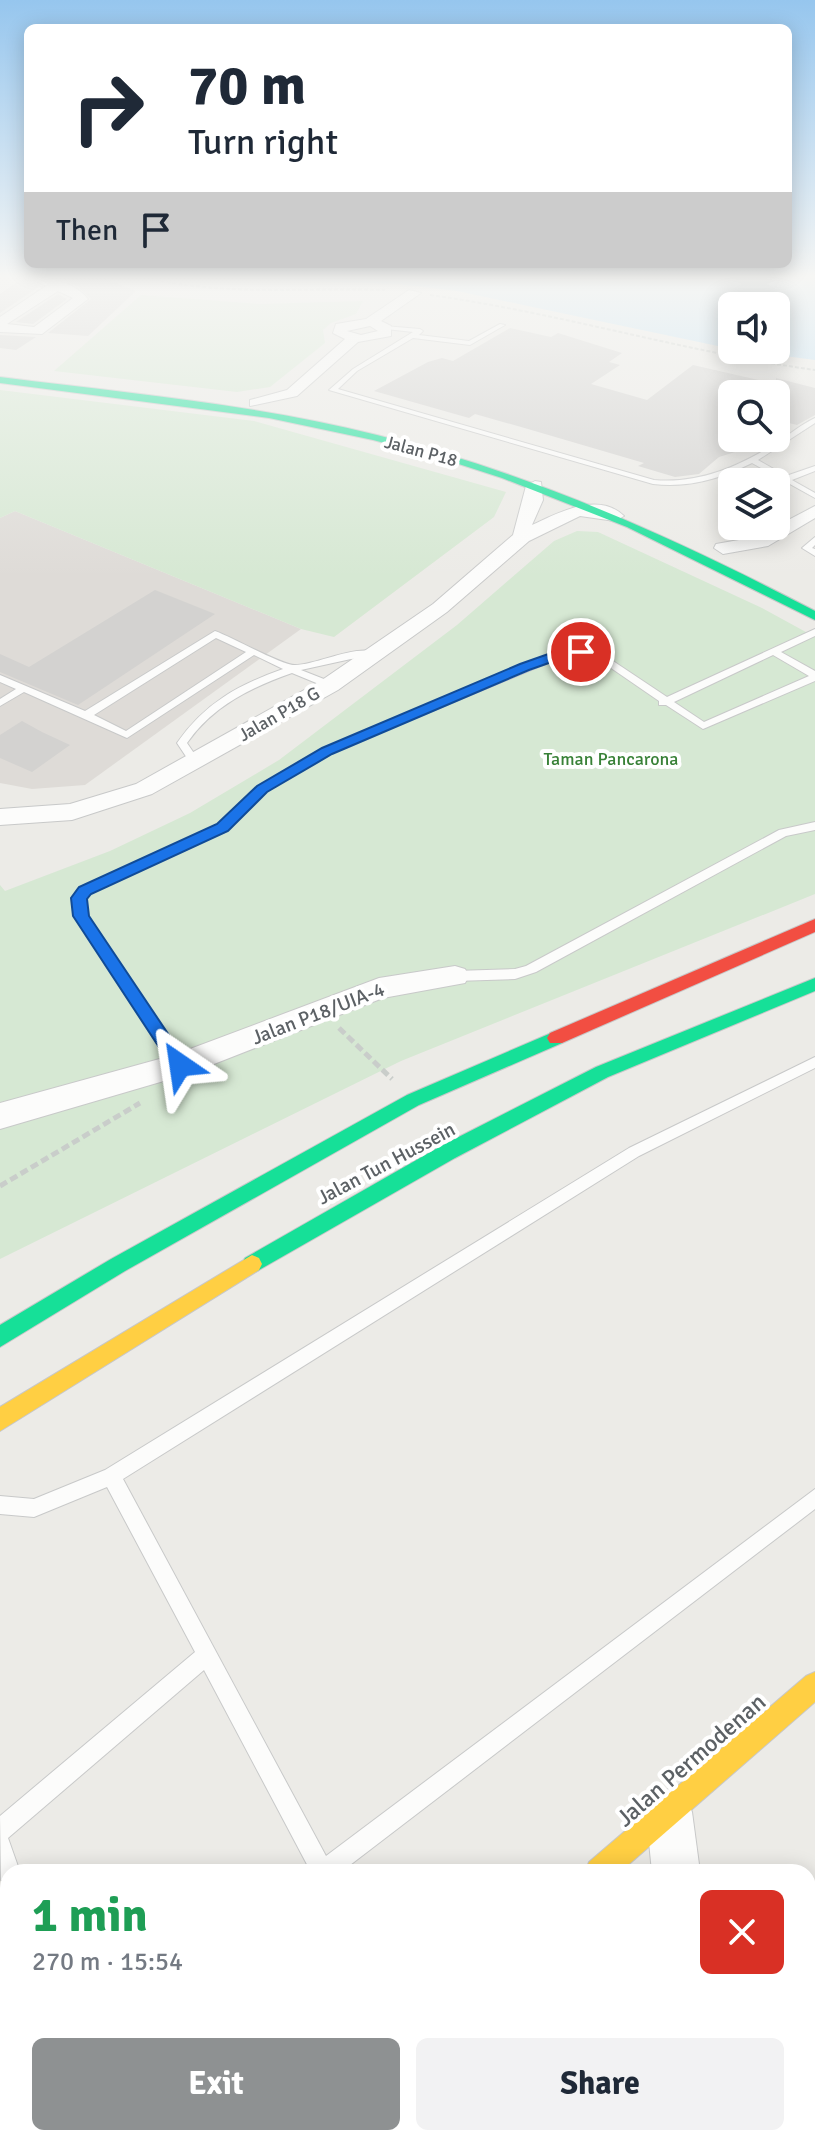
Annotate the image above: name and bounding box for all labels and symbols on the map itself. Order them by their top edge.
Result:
street label: Jalan P18 [382,431,460,471]
pin [547,618,615,686]
street label: Jalan P18 G [234,682,324,746]
park label: Taman Pancarona [544,748,678,770]
street label: Jalan P18/UIA-4 [248,977,388,1050]
position arrow [138,1023,222,1107]
street label: Jalan Tun Hussein [313,1117,459,1210]
street label: Jalan Permodenan [610,1687,772,1833]

